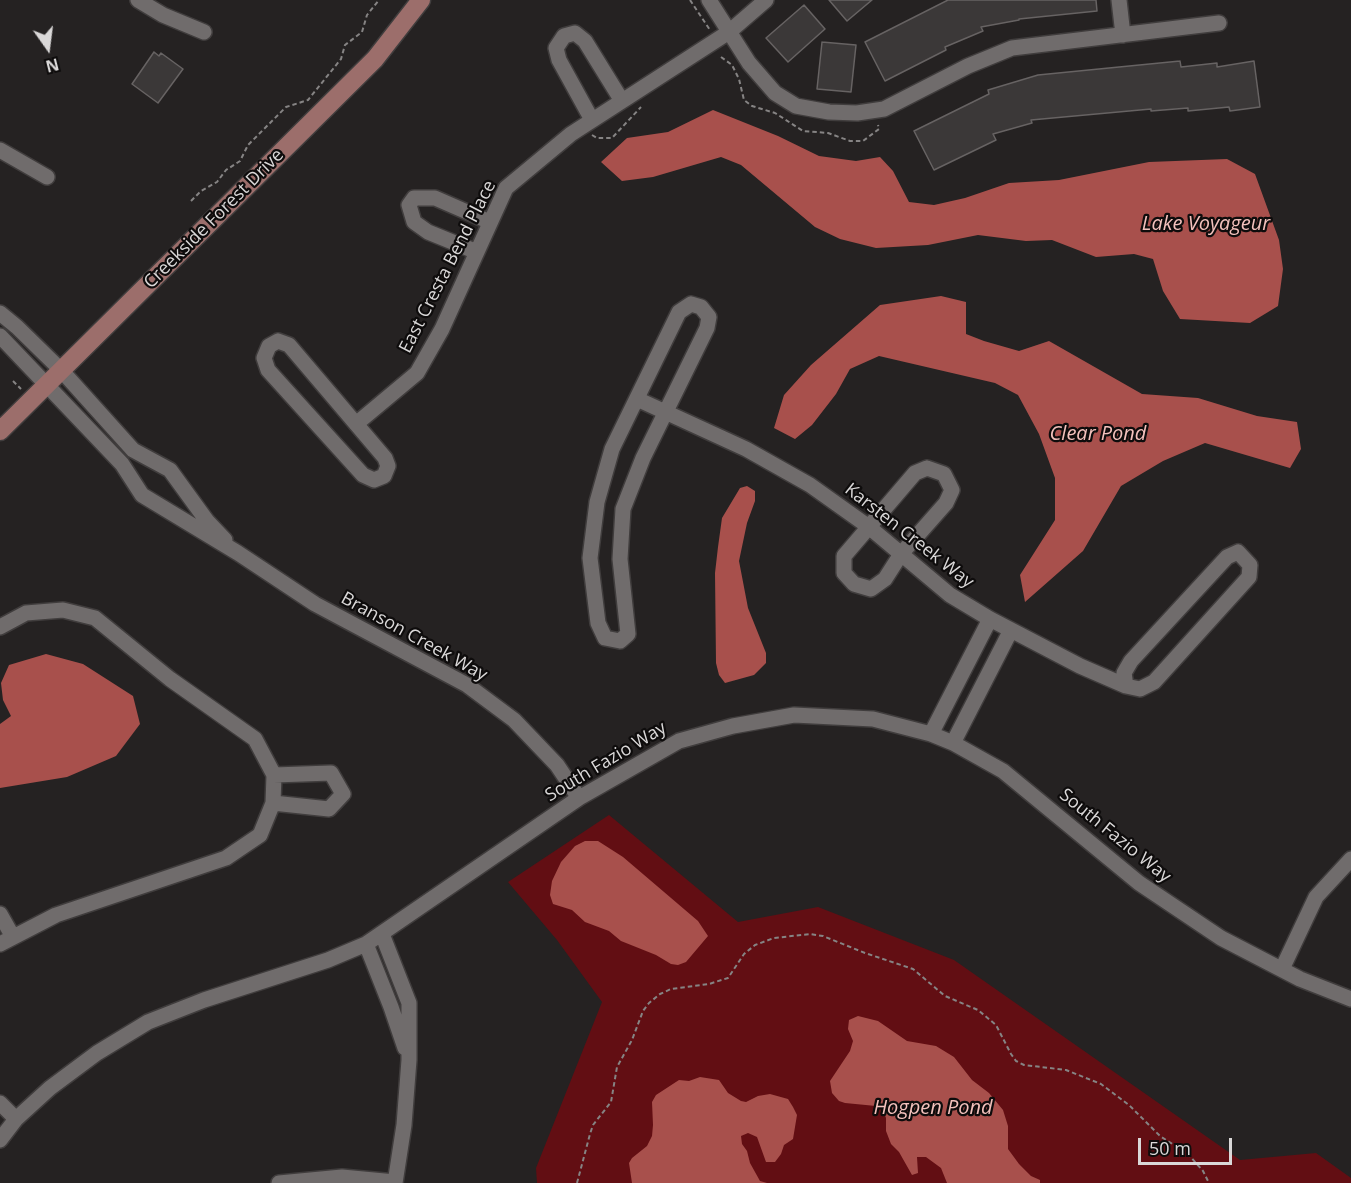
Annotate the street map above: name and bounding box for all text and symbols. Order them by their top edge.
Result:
north arrow [18,18,78,78]
text: N [43,53,61,78]
street label: Creekside Forest Drive [140,145,288,293]
street label: East Cresta Bend Place [395,177,501,357]
water label: Lake Voyageur [1142,212,1270,236]
water label: Clear Pond [1050,422,1146,446]
street label: Karsten Creek Way [840,479,978,593]
street label: Branson Creek Way [337,588,491,686]
street label: South Fazio Way [542,717,670,807]
street label: South Fazio Way [1055,784,1175,888]
water label: Hogpen Pond [873,1096,993,1120]
scale bar [1141,1126,1236,1164]
text: 50 m [1149,1136,1191,1160]

